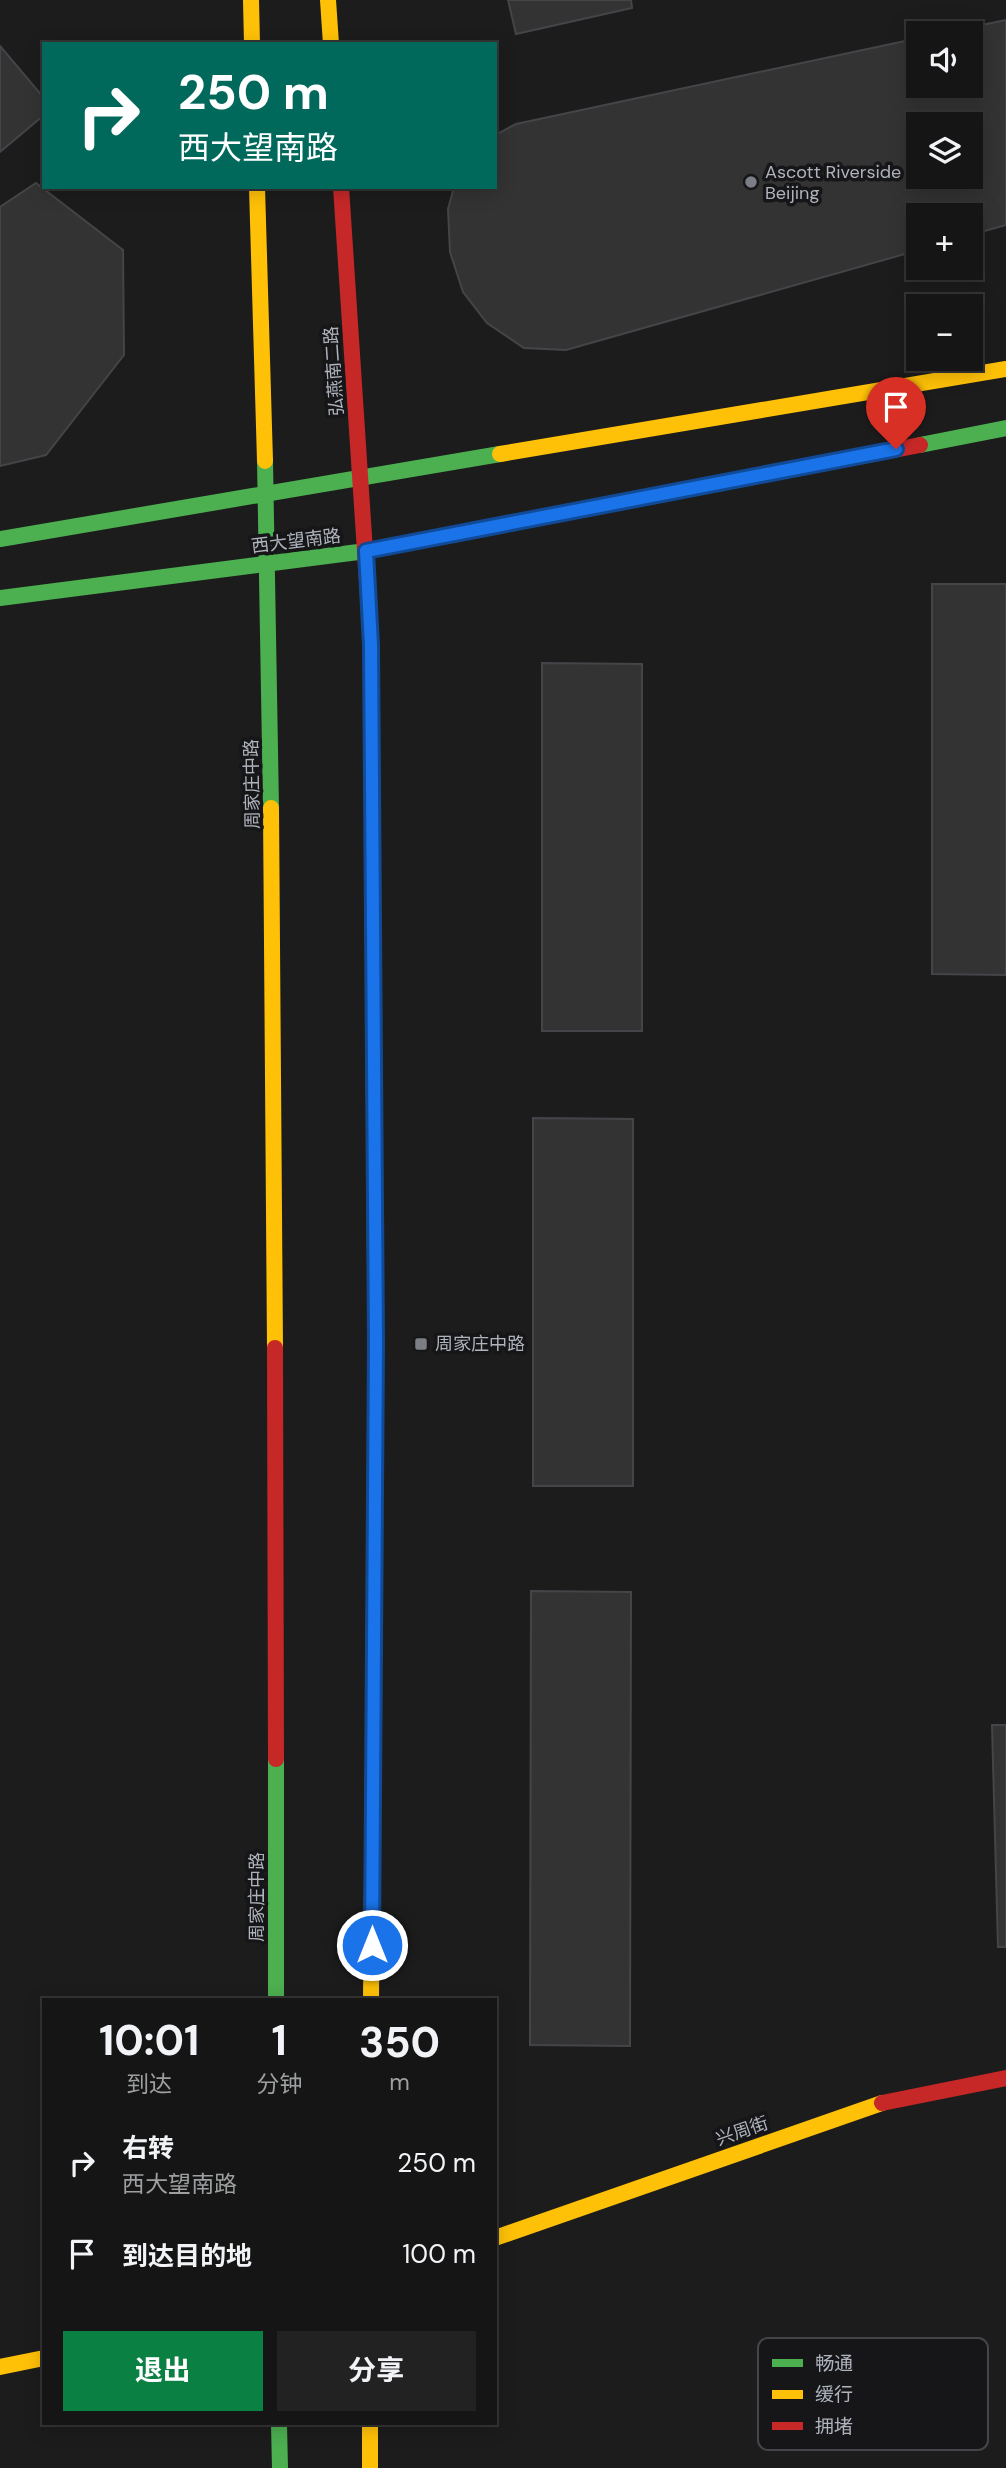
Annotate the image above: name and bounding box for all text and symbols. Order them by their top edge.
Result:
map controls [906,21,983,371]
button: sound [906,21,983,98]
text: 250 m [178,60,329,124]
icon: right [63,70,154,161]
button: layers [906,112,983,189]
text: 西大望南路 [178,127,338,169]
place label: Ascott Riverside Beijing [765,160,901,205]
marker: Ascott Riverside Beijing [743,174,759,190]
button: + [906,203,983,280]
button: − [906,294,983,371]
street label: 弘燕南二路 [319,325,349,417]
pin [866,377,926,449]
icon: arrive [877,388,915,426]
street label: 西大望南路 [250,524,342,558]
street label: 周家庄中路 [239,739,265,829]
place label: 周家庄中路 [435,1332,525,1356]
marker: 周家庄中路 [413,1336,429,1352]
street label: 周家庄中路 [245,1852,269,1942]
position arrow [335,1908,409,1982]
text: 10:01 [99,2013,199,2068]
text: 1 [272,2013,287,2068]
text: 350 [359,2015,440,2070]
text: m [389,2067,410,2097]
text: 到达 [126,2069,172,2099]
text: 分钟 [256,2069,302,2099]
street label: 兴周街 [713,2111,771,2151]
text: 右转 [122,2131,174,2165]
icon: right [63,2144,101,2182]
text: 250 m [397,2146,476,2180]
text: 西大望南路 [122,2169,237,2199]
icon: arrive [63,2235,101,2273]
text: 100 m [402,2237,476,2271]
text: 到达目的地 [122,2239,252,2273]
button: 退出 [63,2331,263,2411]
button: 分享 [277,2331,476,2411]
legend [758,2338,988,2450]
text: 畅通 [815,2351,853,2376]
text: 缓行 [815,2382,853,2407]
text: 拥堵 [815,2414,853,2439]

